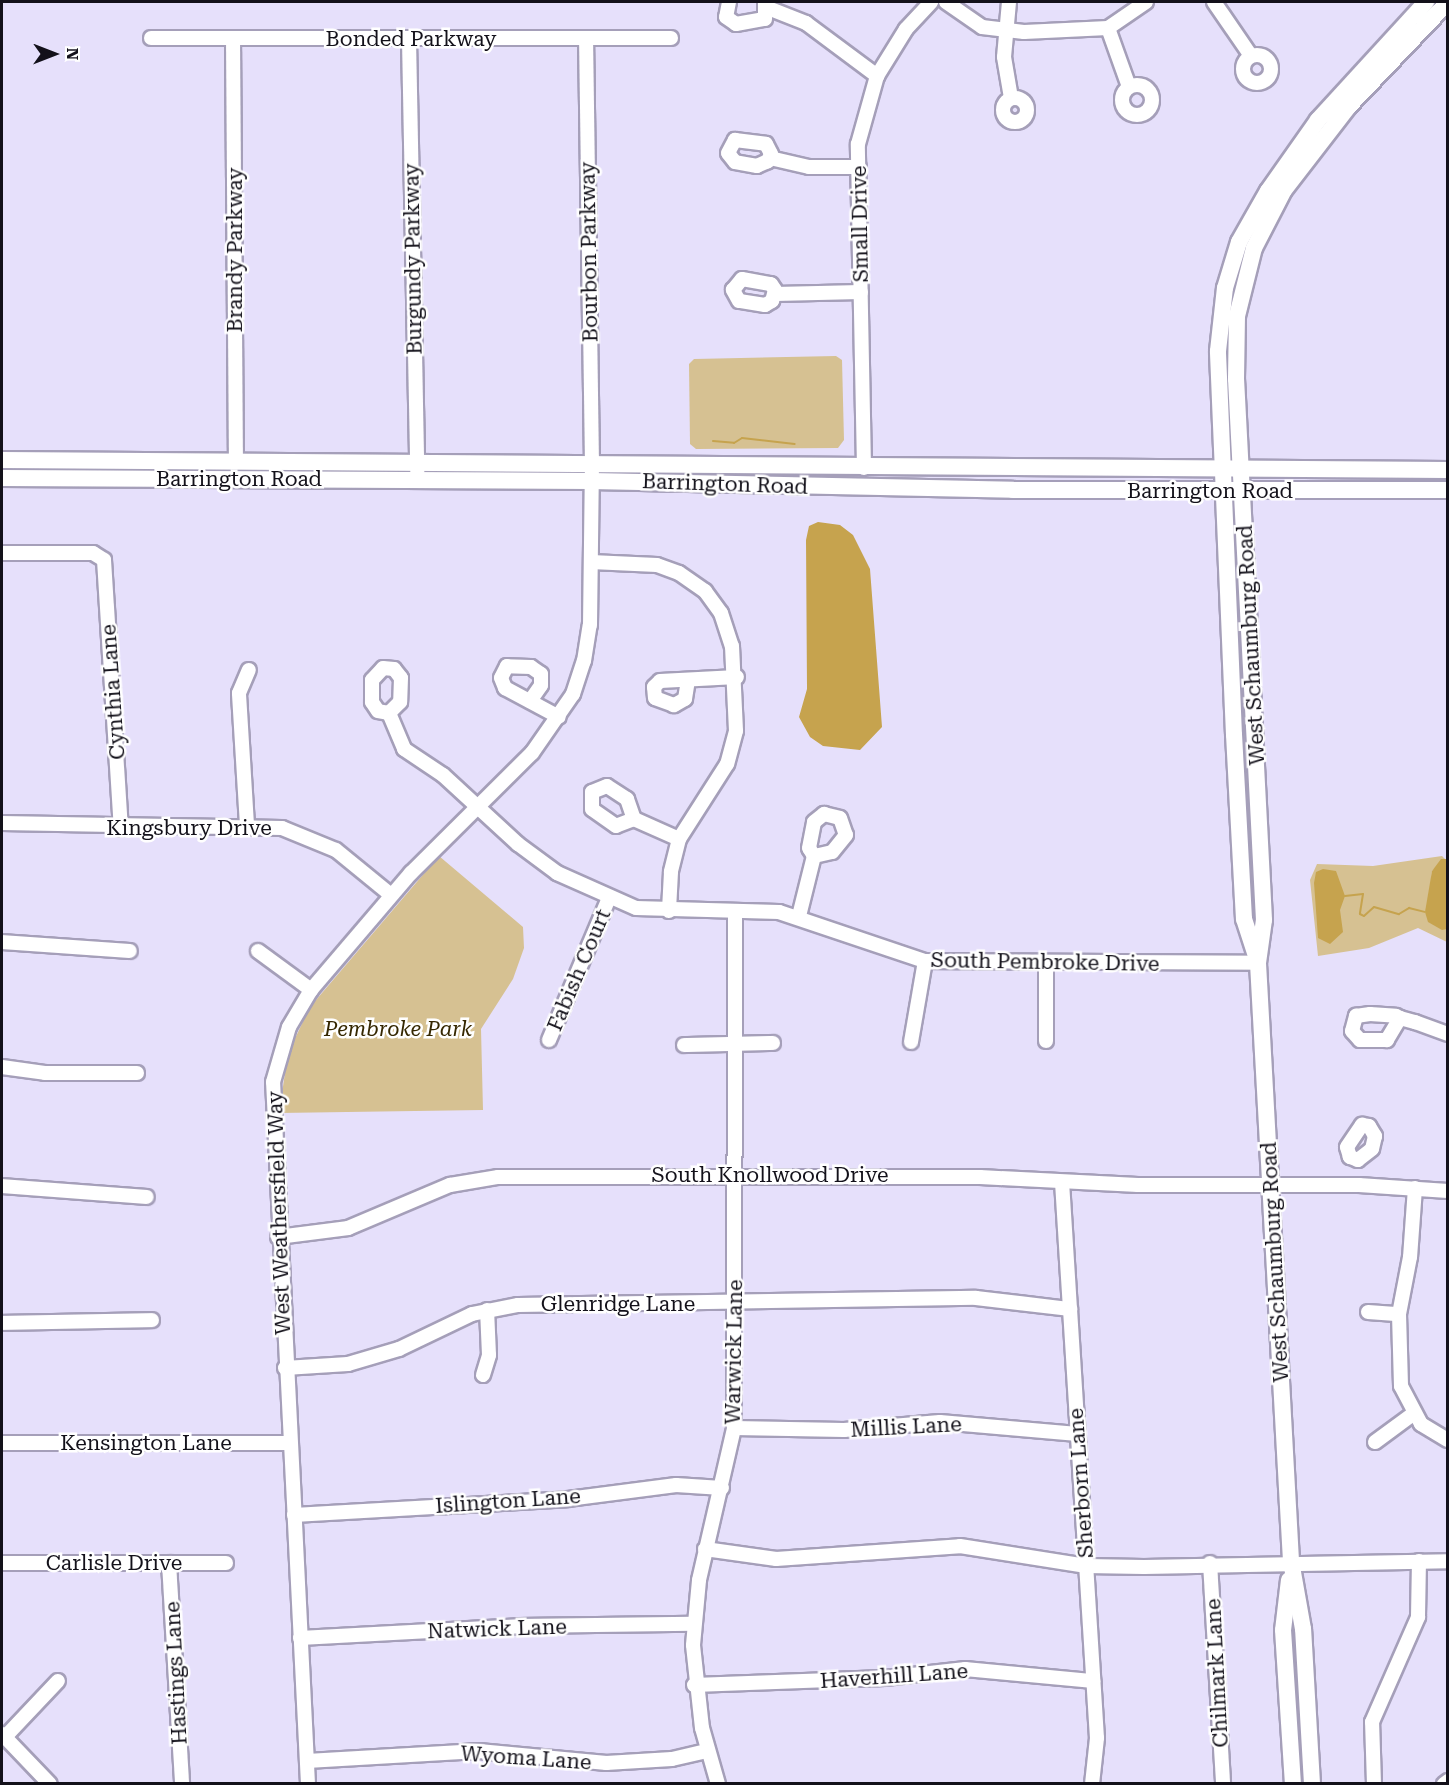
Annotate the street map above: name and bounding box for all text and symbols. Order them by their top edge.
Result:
north arrow [24,24,84,84]
street label: Bonded Parkway [326,26,496,52]
text: N [63,48,82,60]
street label: Bourbon Parkway [575,162,603,342]
street label: Burgundy Parkway [399,163,427,355]
street label: Small Drive [846,165,874,283]
street label: Brandy Parkway [222,168,248,332]
street label: Barrington Road [156,466,322,492]
street label: Barrington Road [642,469,808,499]
street label: Barrington Road [1127,478,1293,504]
street label: West Schaumburg Road [1232,524,1270,766]
street label: Cynthia Lane [96,623,130,761]
street label: Kingsbury Drive [106,815,272,841]
street label: Fabish Court [542,905,616,1035]
street label: South Pembroke Drive [930,947,1160,977]
park label: Pembroke Park [324,1016,472,1042]
street label: West Weathersfield Way [262,1091,296,1335]
street label: West Schaumburg Road [1256,1141,1294,1383]
street label: South Knollwood Drive [651,1162,889,1188]
street label: Warwick Lane [720,1279,748,1425]
street label: Glenridge Lane [541,1291,695,1317]
street label: Sherborn Lane [1063,1407,1099,1559]
street label: Millis Lane [850,1412,962,1442]
street label: Kensington Lane [60,1430,232,1456]
street label: Islington Lane [434,1483,582,1519]
street label: Carlisle Drive [46,1550,182,1576]
street label: Chilmark Lane [1201,1598,1233,1748]
street label: Hastings Lane [160,1601,192,1745]
street label: Natwick Lane [427,1614,567,1644]
street label: Haverhill Lane [819,1658,969,1694]
street label: Wyoma Lane [460,1741,592,1775]

